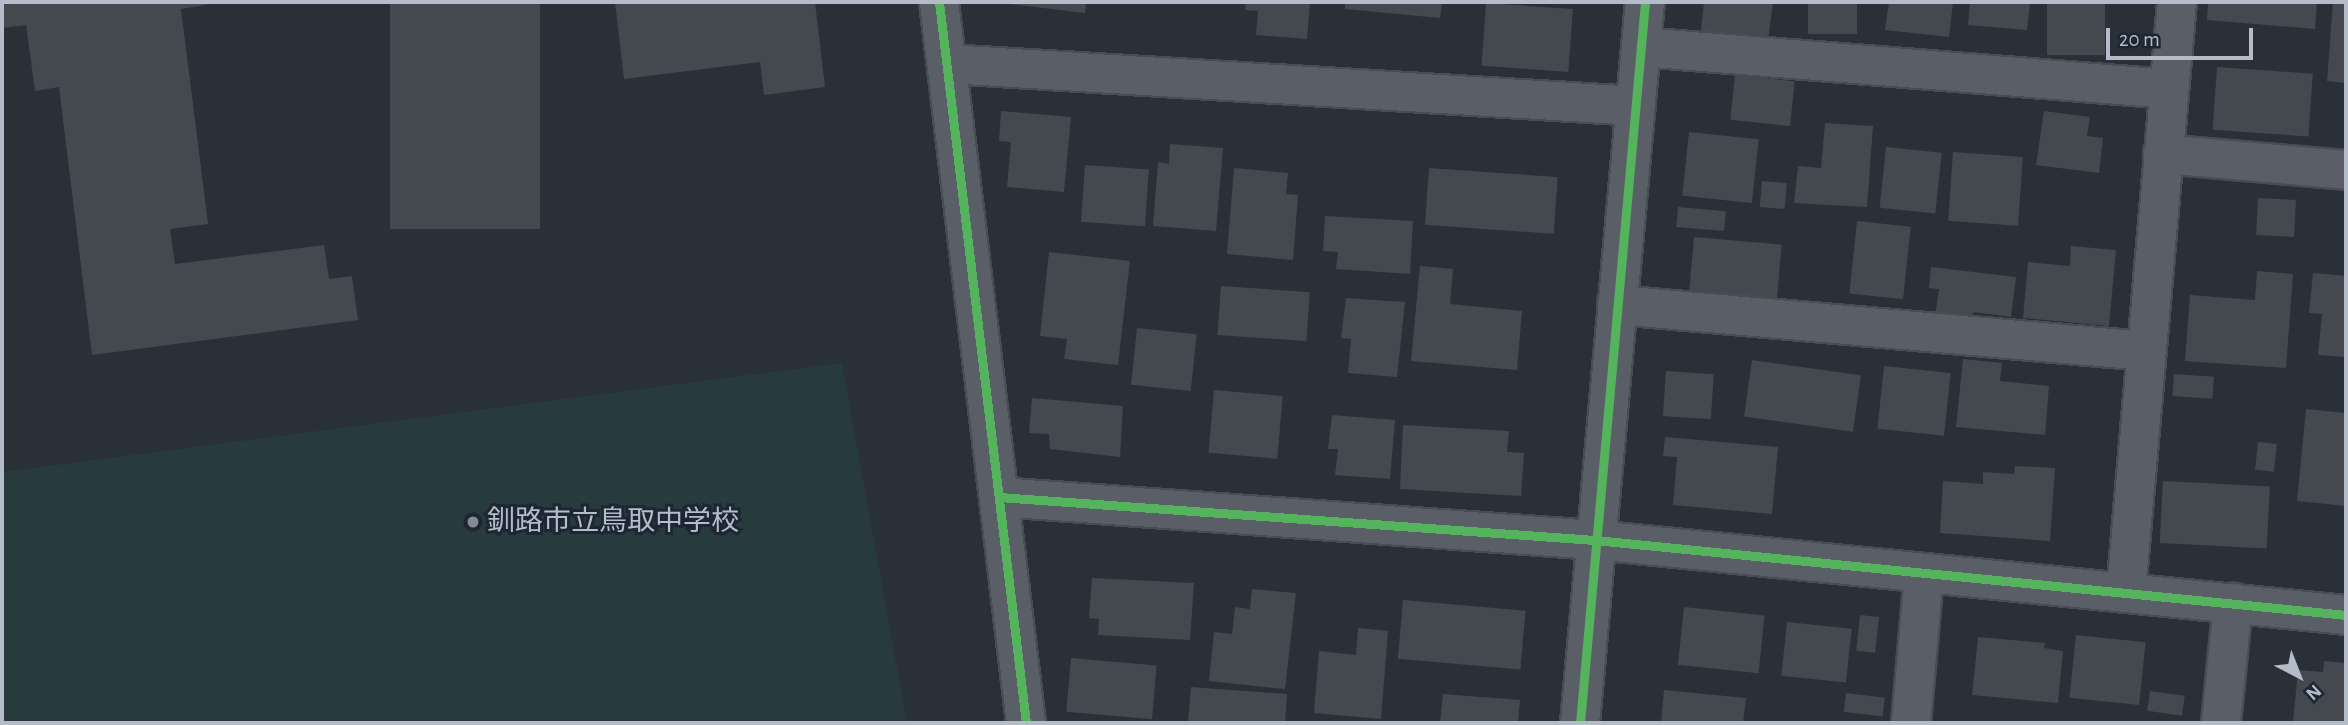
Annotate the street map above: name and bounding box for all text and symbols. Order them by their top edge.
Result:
scale bar [2110,14,2257,58]
text: 20 m [2119,29,2160,50]
place label: 釧路市立鳥取中学校 [487,505,739,539]
marker: 釧路市立鳥取中学校 [465,514,481,530]
north arrow [2264,641,2334,711]
text: N [2302,680,2325,703]

